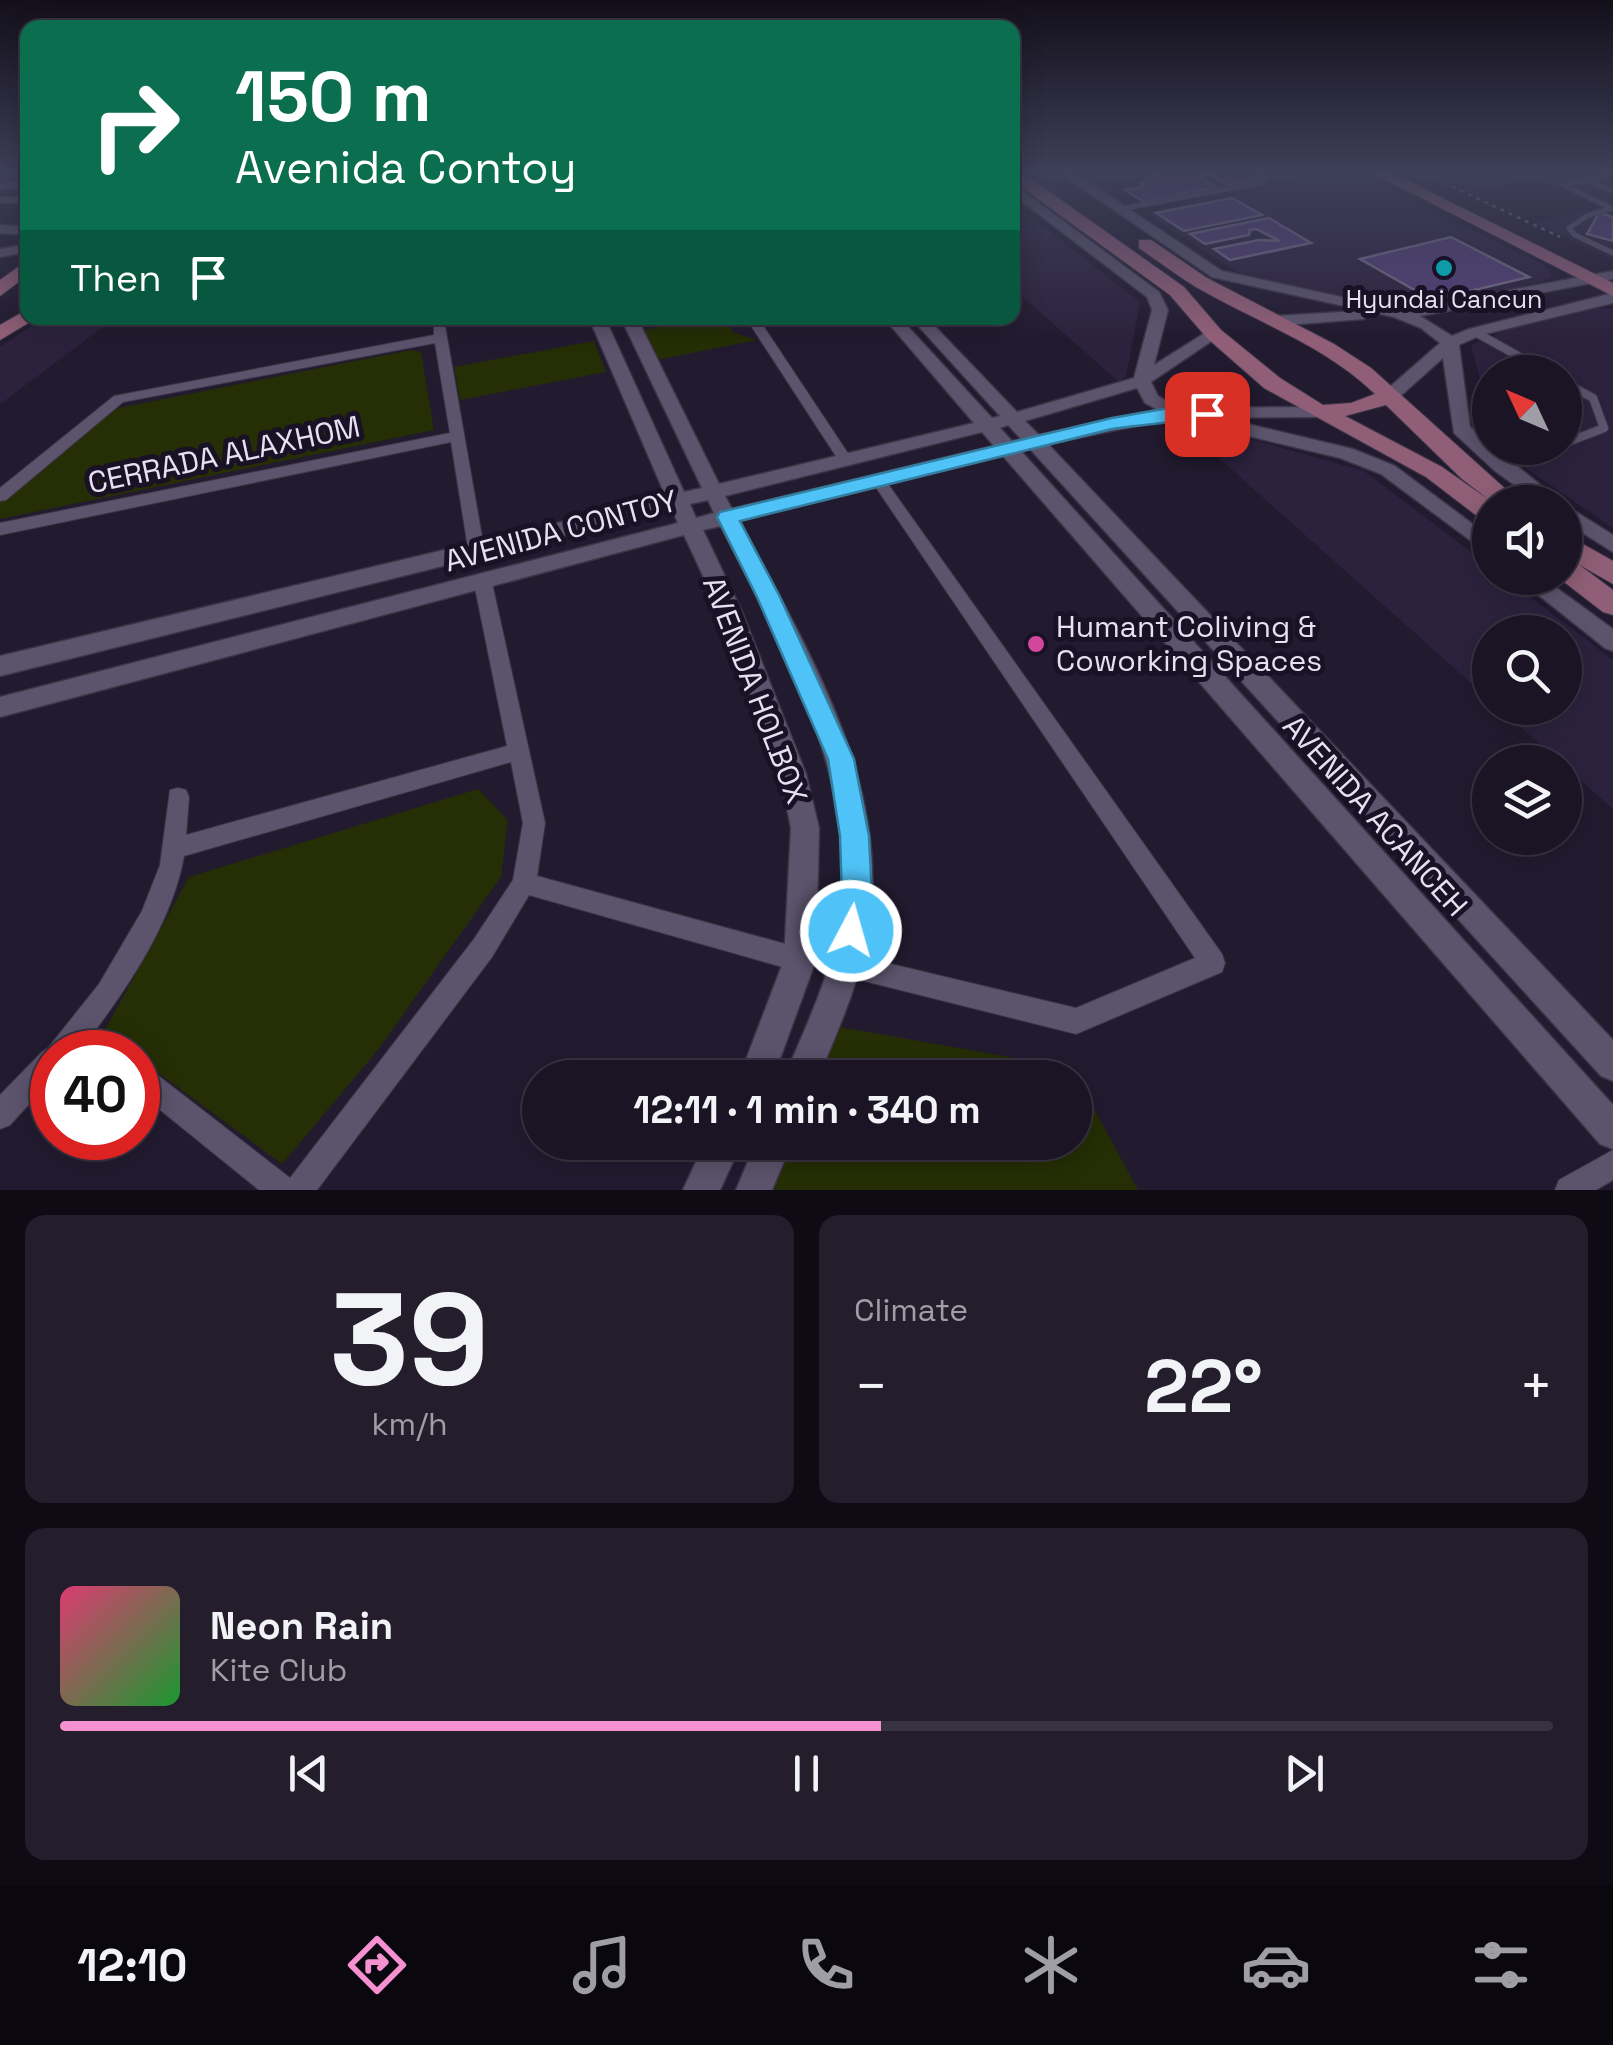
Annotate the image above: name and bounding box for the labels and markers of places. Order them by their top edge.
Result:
marker: Hyundai Cancun [1433,257,1455,279]
place label: Hyundai Cancun [1346,283,1542,315]
pin [1165,372,1250,457]
place label: Humant Coliving & Coworking Spaces [1056,607,1322,680]
marker: Humant Coliving & Coworking Spaces [1025,633,1047,655]

